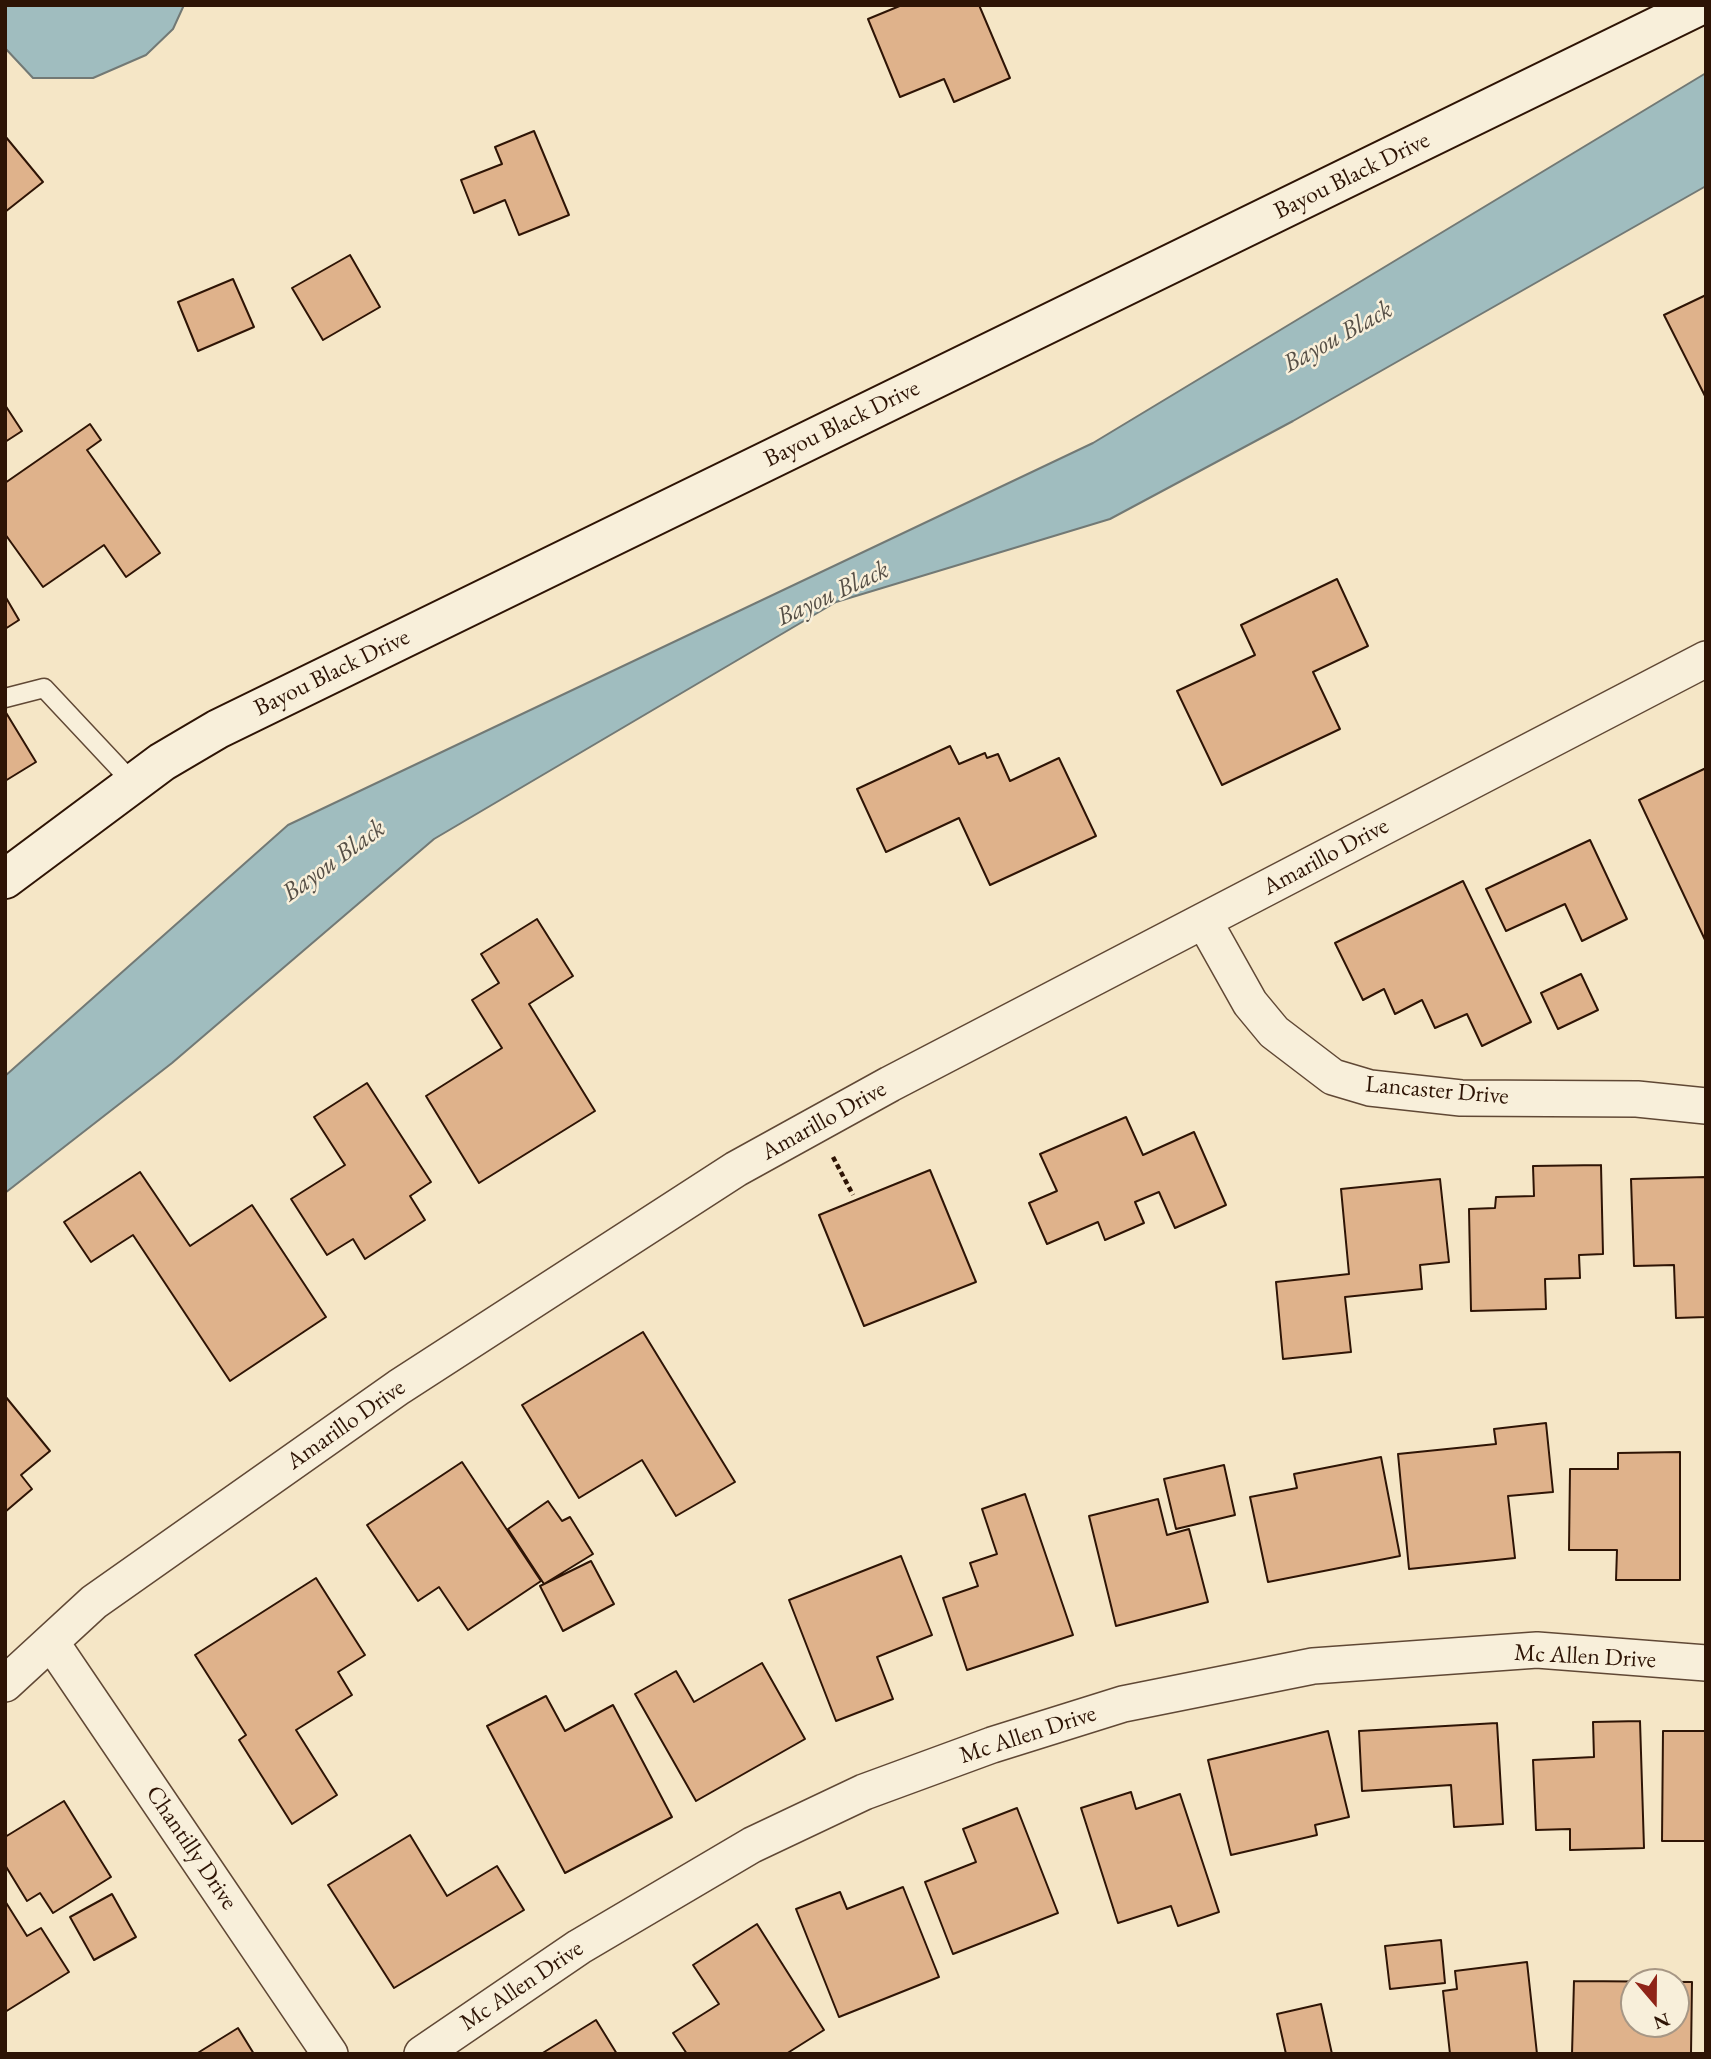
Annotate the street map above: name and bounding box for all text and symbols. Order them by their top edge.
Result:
street label: Bayou Black Drive [1270,126,1434,226]
water label: Bayou Black [1278,294,1398,380]
street label: Bayou Black Drive [760,374,924,474]
water label: Bayou Black [772,554,894,634]
street label: Bayou Black Drive [250,623,414,723]
street label: Amarillo Drive [1258,812,1394,902]
water label: Bayou Black [276,813,392,909]
street label: Lancaster Drive [1364,1070,1510,1112]
street label: Amarillo Drive [757,1075,891,1167]
street label: Amarillo Drive [281,1374,411,1476]
street label: Mc Allen Drive [1513,1639,1657,1675]
street label: Mc Allen Drive [956,1699,1100,1771]
street label: Chantilly Drive [139,1781,243,1915]
street label: Mc Allen Drive [455,1934,589,2038]
north arrow [1620,1968,1690,2038]
text: N [1650,2007,1673,2036]

